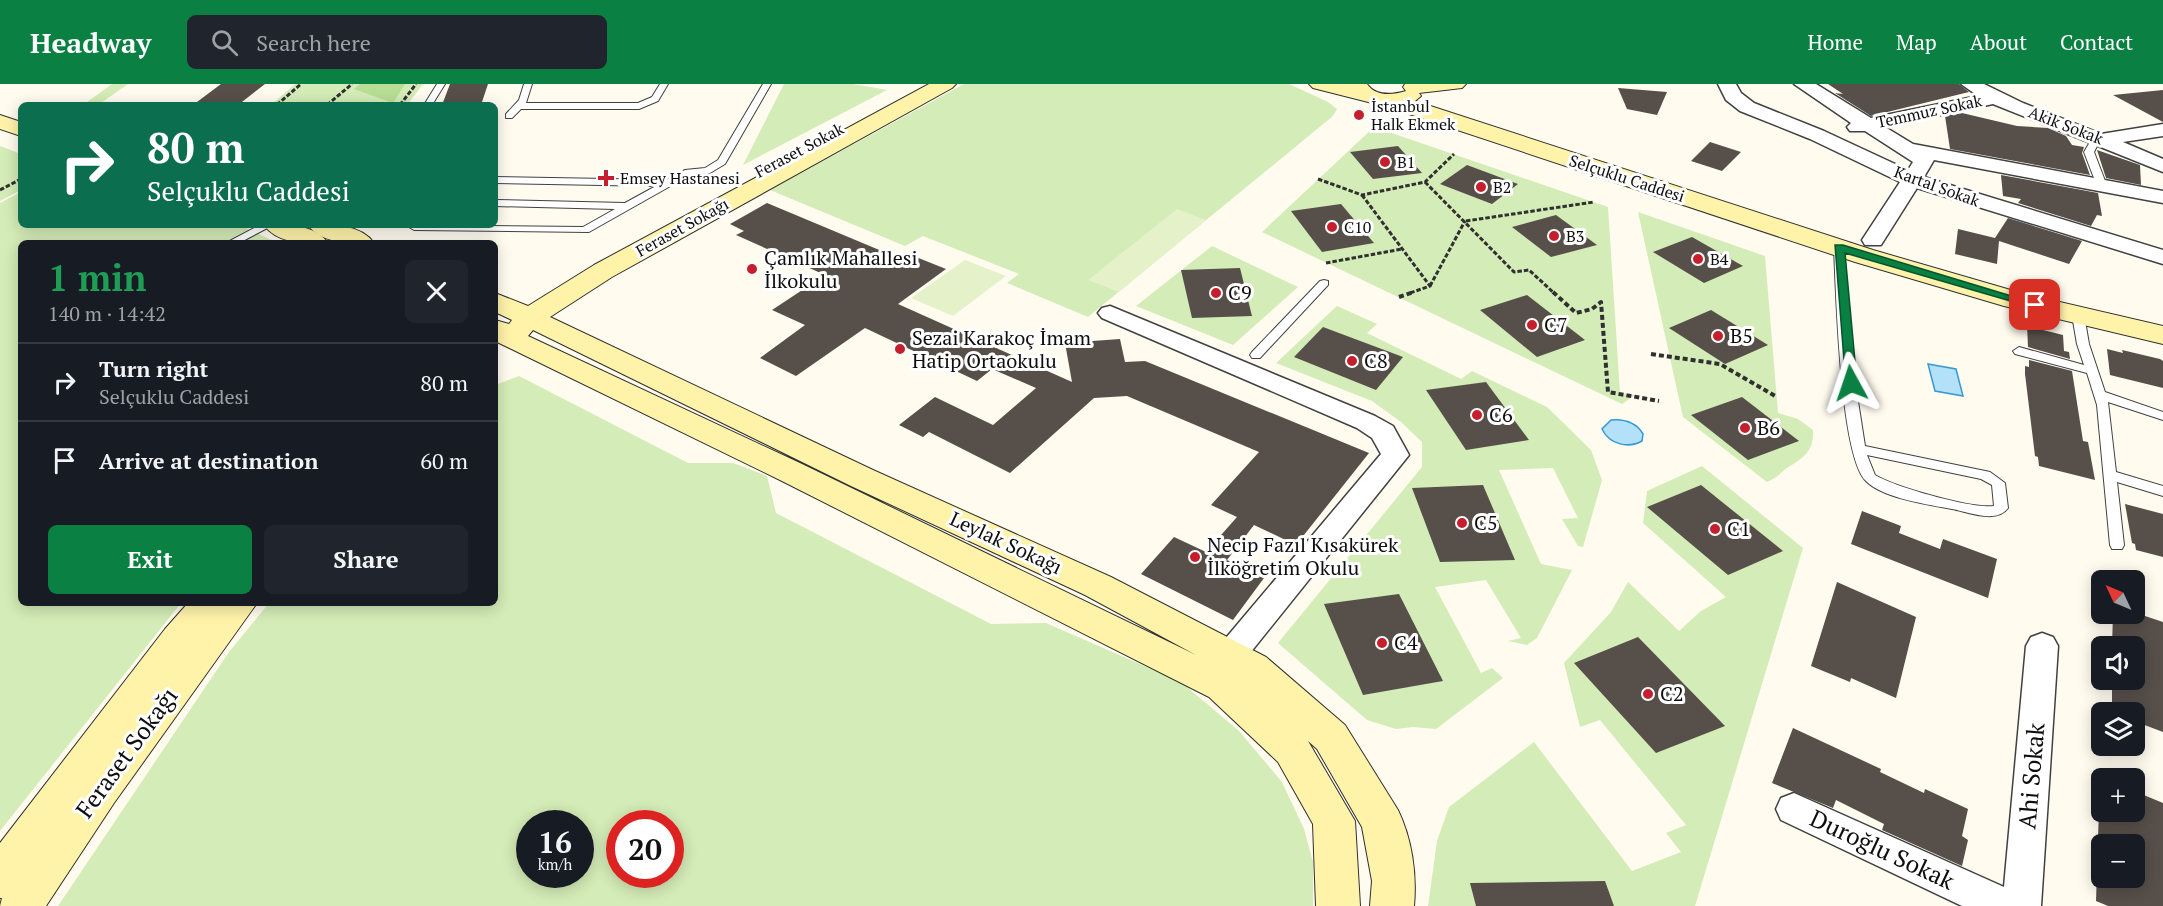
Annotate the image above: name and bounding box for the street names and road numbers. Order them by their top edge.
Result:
street label: Temmuz Sokak [1874,89,1985,133]
street label: Akik Sokak [2026,101,2107,150]
street label: Feraset Sokak [751,117,848,183]
street label: Selçuklu Caddesi [1566,149,1688,207]
street label: Kartal Sokak [1891,160,1983,212]
street label: Feraset Sokağı [632,192,732,262]
street label: Leylak Sokağı [946,505,1067,580]
street label: Feraset Sokağı [68,681,184,824]
street label: Ahi Sokak [2010,721,2052,830]
street label: Duroğlu Sokak [1805,802,1960,897]

